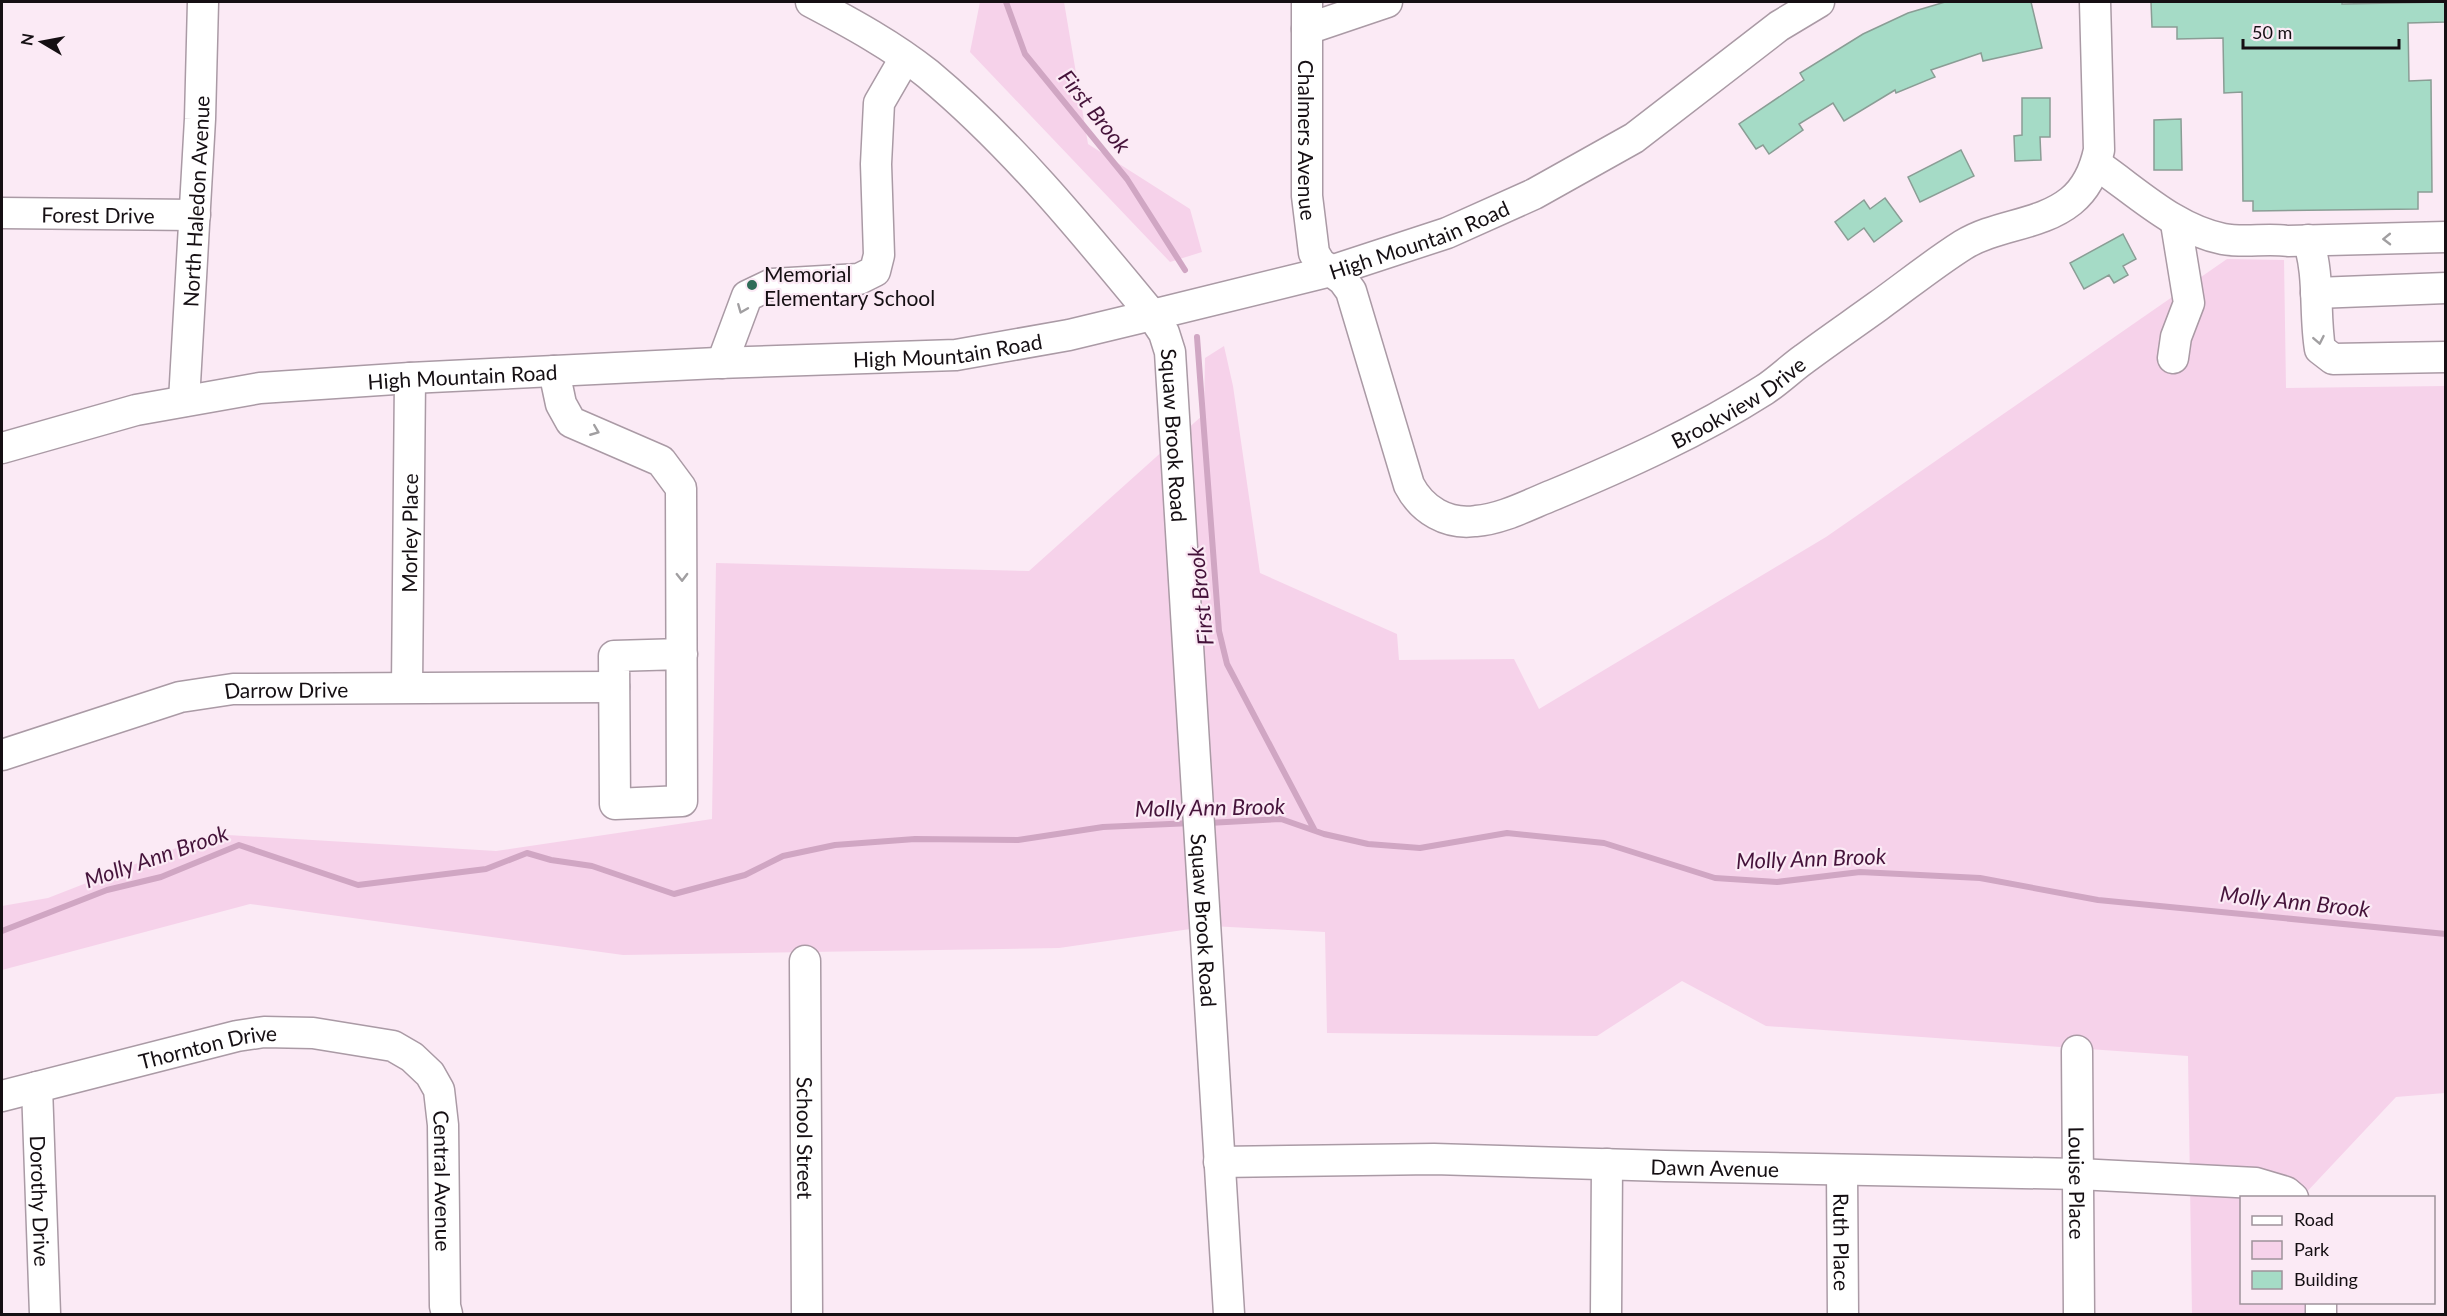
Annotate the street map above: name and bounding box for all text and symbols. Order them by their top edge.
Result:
north arrow [12,12,72,72]
scale bar [2243,12,2399,50]
text: 50 m [2252,21,2292,43]
text: N [16,32,37,47]
street label: Chalmers Avenue [1295,60,1322,222]
water label: First Brook [1053,64,1137,158]
street label: North Haledon Avenue [177,95,213,308]
street label: High Mountain Road [1326,194,1513,283]
street label: Forest Drive [41,201,155,227]
one-way arrow [2383,232,2392,245]
place label: Memorial Elementary School [764,261,935,310]
marker: Memorial Elementary School [745,278,759,292]
one-way arrow [737,302,749,313]
street label: High Mountain Road [853,328,1044,371]
one-way arrow [2312,334,2325,344]
street label: Squaw Brook Road [1157,348,1193,523]
street label: Brookview Drive [1667,351,1810,453]
street label: High Mountain Road [367,358,558,393]
one-way arrow [588,424,599,436]
street label: Morley Place [395,473,422,593]
water label: First Brook [1181,545,1219,647]
one-way arrow [675,572,688,581]
street label: Darrow Drive [222,676,348,703]
water label: Molly Ann Brook [1135,792,1286,822]
water label: Molly Ann Brook [81,819,232,893]
street label: Squaw Brook Road [1187,833,1223,1008]
water label: Molly Ann Brook [1735,842,1887,874]
water label: Molly Ann Brook [2219,880,2372,922]
street label: Thornton Drive [136,1019,277,1073]
street label: School Street [793,1077,819,1200]
street label: Central Avenue [429,1109,457,1252]
street label: Louise Place [2065,1126,2091,1240]
street label: Dorothy Drive [26,1135,56,1267]
street label: Dawn Avenue [1650,1153,1779,1181]
street label: Ruth Place [1830,1193,1855,1291]
legend [2240,1196,2435,1304]
text: Road [2294,1208,2334,1230]
text: Park [2294,1238,2330,1260]
text: Building [2294,1268,2358,1290]

